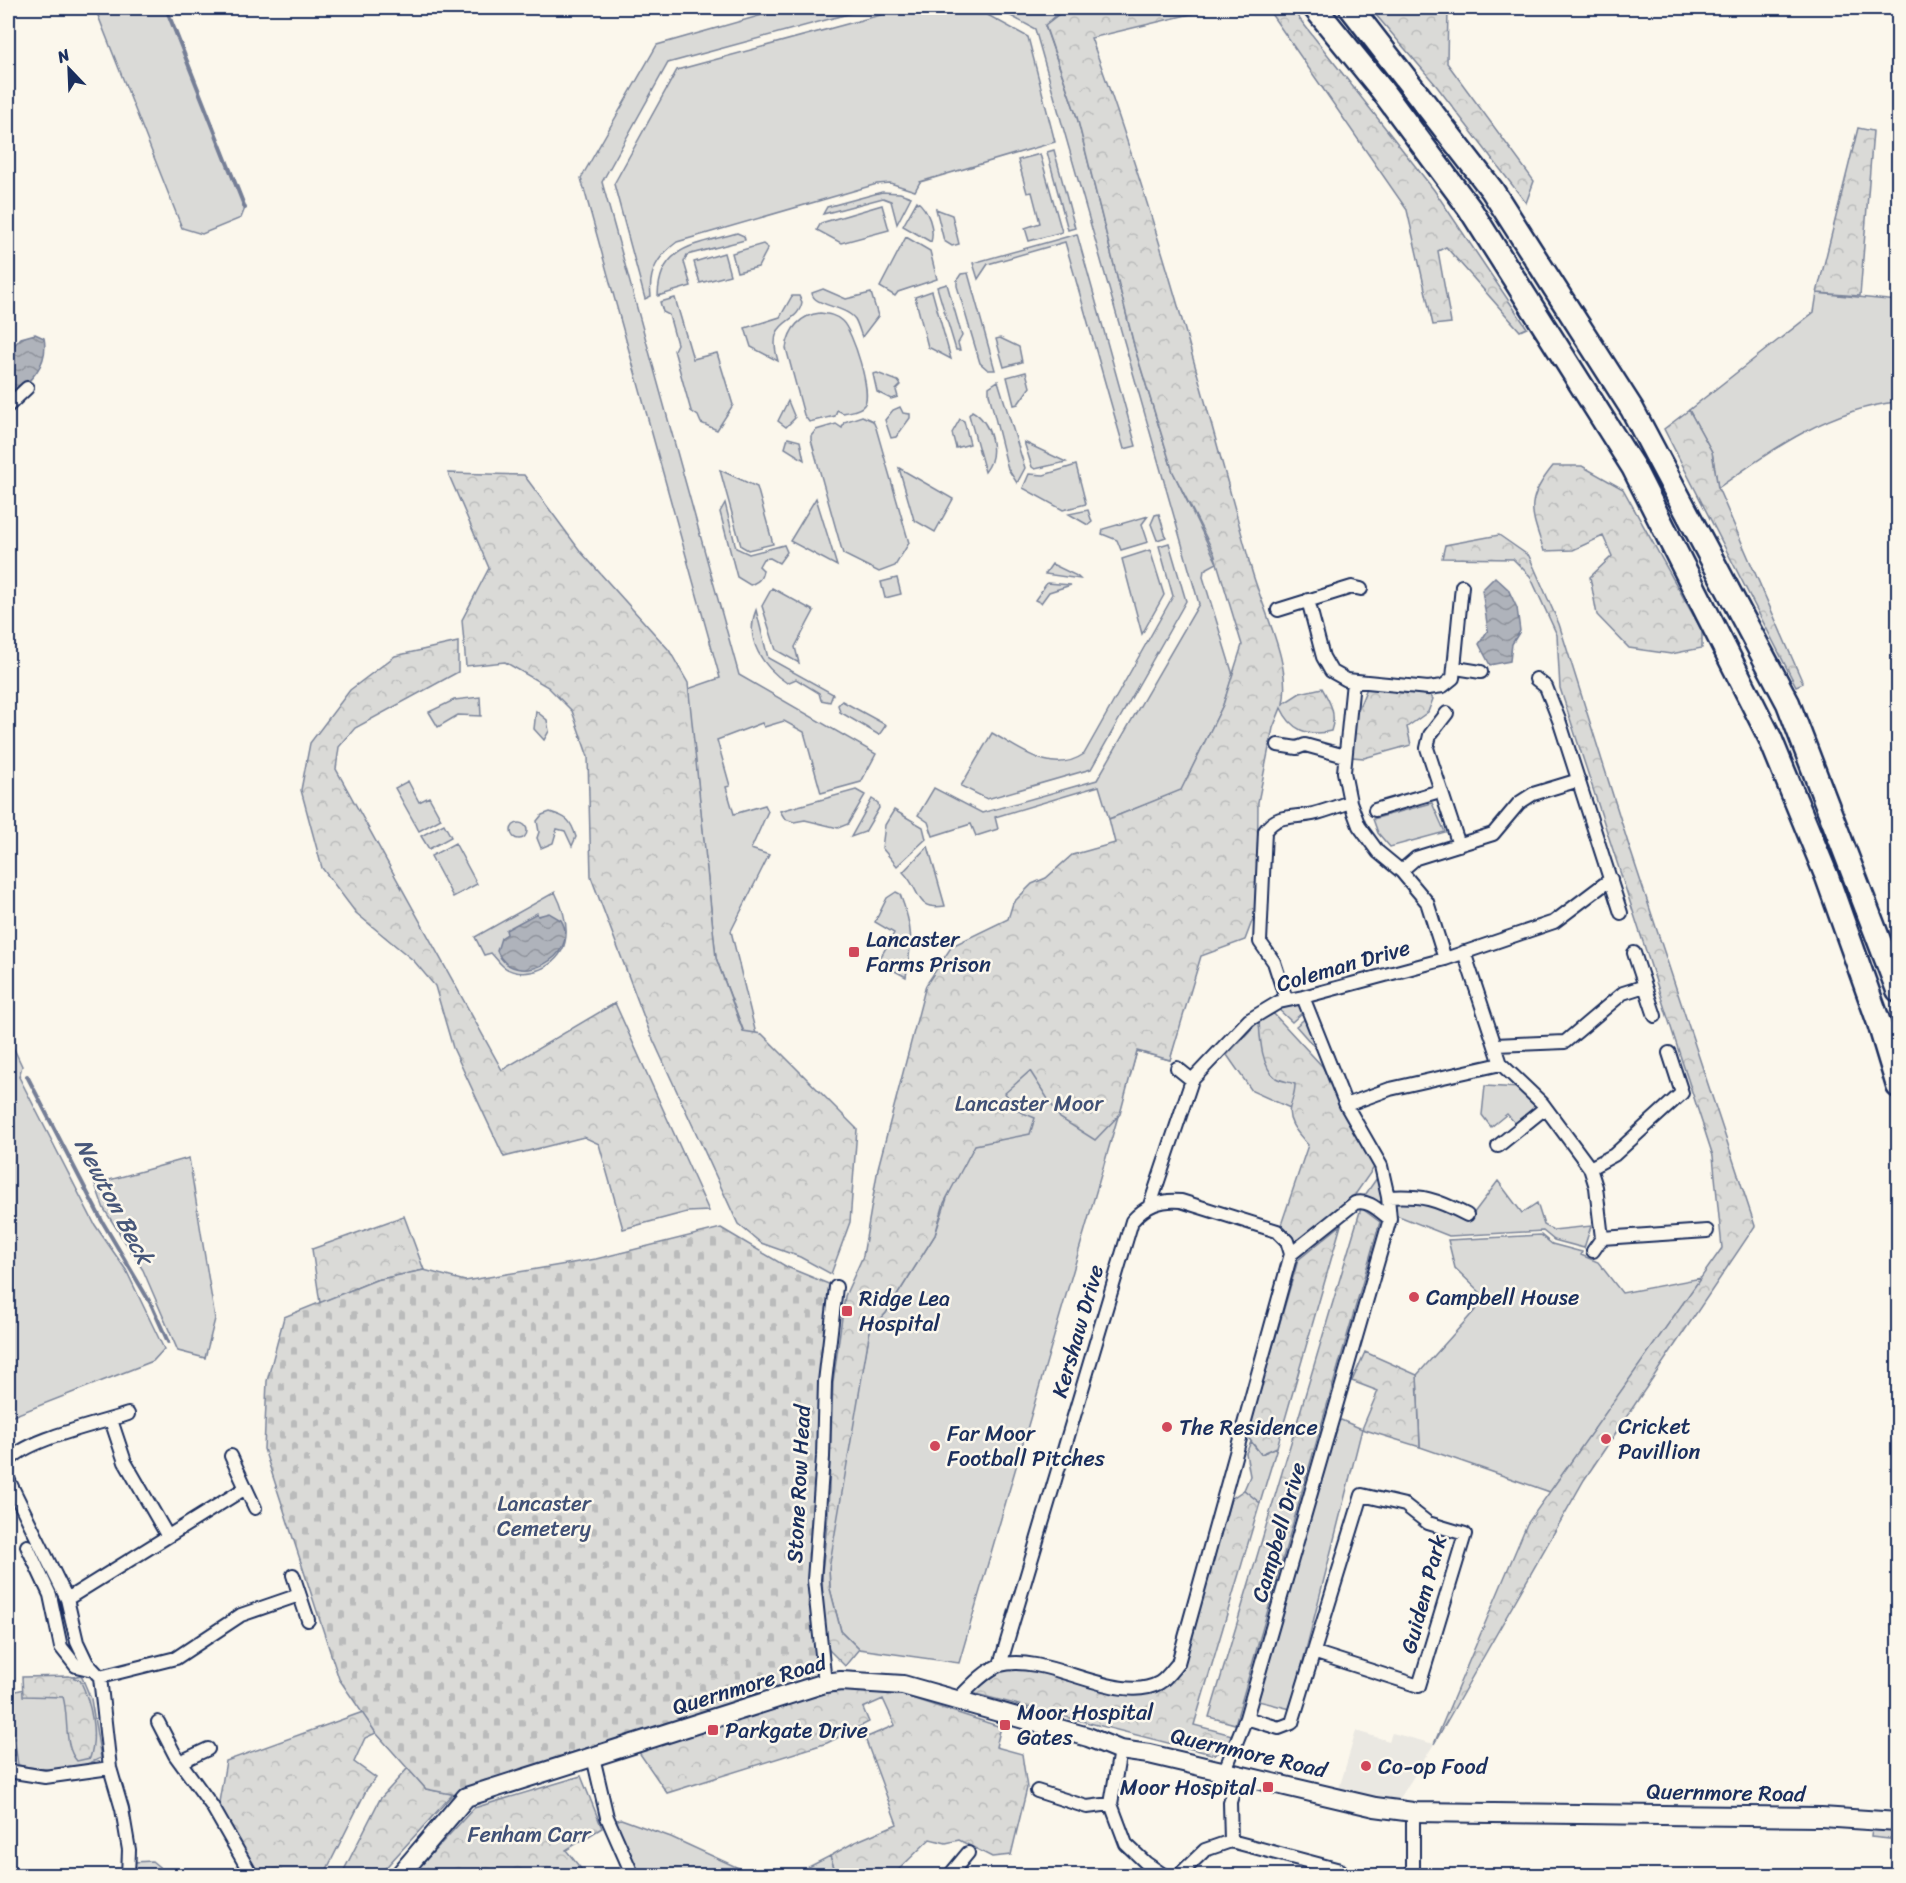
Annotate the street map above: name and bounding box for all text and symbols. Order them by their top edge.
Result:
north arrow [39,39,99,99]
text: N [52,40,75,72]
place label: Lancaster Farms Prison [866,920,991,984]
street label: Coleman Drive [1271,928,1415,1003]
marker: Lancaster Farms Prison [847,945,861,959]
park label: Lancaster Moor [955,1084,1104,1123]
water label: Newton Beck [63,1130,167,1275]
street label: Kershaw Drive [1040,1260,1115,1402]
place label: Campbell House [1426,1278,1579,1317]
place label: Ridge Lea Hospital [859,1279,950,1343]
marker: Campbell House [1407,1290,1421,1304]
marker: Ridge Lea Hospital [840,1304,854,1318]
street label: Stone Row Head [775,1403,822,1564]
place label: Cricket Pavillion [1618,1407,1700,1471]
place label: The Residence [1179,1408,1318,1447]
place label: Far Moor Football Pitches [947,1414,1106,1478]
marker: The Residence [1160,1420,1174,1434]
marker: Cricket Pavillion [1599,1432,1613,1446]
marker: Far Moor Football Pitches [928,1439,942,1453]
street label: Campbell Drive [1240,1457,1317,1607]
park label: Lancaster Cemetery [497,1484,593,1548]
street label: Guidem Park [1389,1530,1458,1658]
street label: Quernmore Road [667,1642,832,1726]
place label: Moor Hospital Gates [1017,1693,1154,1757]
place label: Parkgate Drive [725,1711,868,1750]
street label: Quernmore Road [1167,1716,1332,1790]
marker: Moor Hospital Gates [998,1718,1012,1732]
marker: Parkgate Drive [706,1723,720,1737]
place label: Co-op Food [1378,1747,1489,1786]
marker: Co-op Food [1359,1759,1373,1773]
place label: Moor Hospital [1120,1768,1257,1807]
street label: Quernmore Road [1646,1772,1807,1813]
marker: Moor Hospital [1261,1780,1275,1794]
park label: Fenham Carr [467,1815,593,1854]

